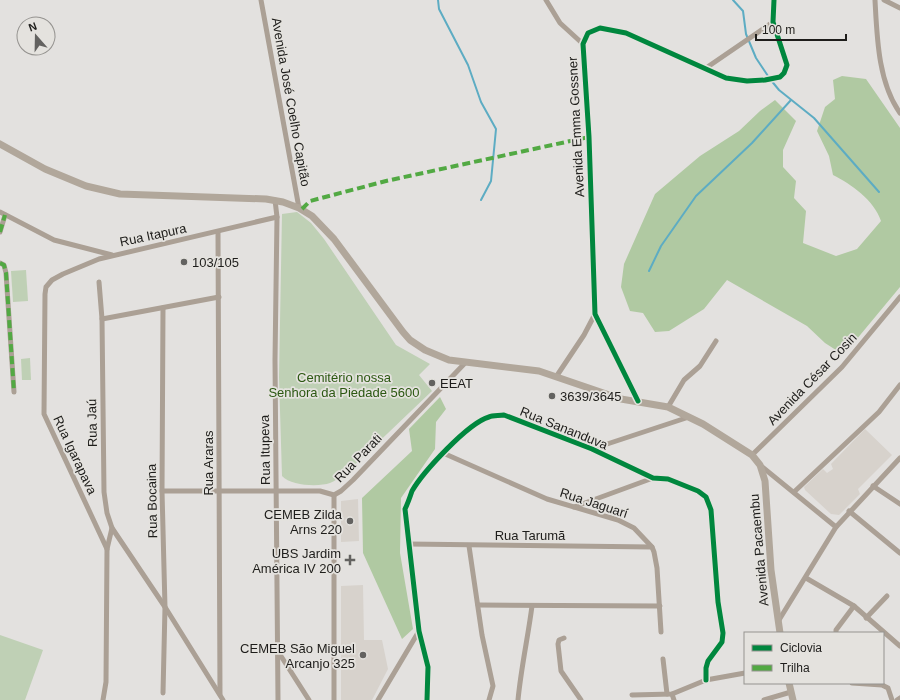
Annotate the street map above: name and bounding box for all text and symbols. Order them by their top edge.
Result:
north arrow [16,16,56,56]
street label: Avenida José Coelho Capitão [269,16,313,188]
scale bar [756,16,846,42]
text: N [27,20,38,34]
text: 100 m [762,23,795,37]
street label: Avenida Emma Gossner [565,56,587,198]
street label: Rua Itapura [118,220,189,249]
place label: 103/105 [192,255,239,270]
marker: 103/105 [179,257,189,267]
street label: Avenida César Cosin [764,330,860,428]
park label: Cemitério nossa Senhora da Piedade 5600 [268,370,420,400]
place label: EEAT [440,376,473,391]
marker: EEAT [427,378,437,388]
place label: 3639/3645 [560,389,621,404]
marker: 3639/3645 [547,391,557,401]
street label: Rua Jaú [84,399,100,447]
street label: Rua Sananduva [518,404,611,453]
street label: Rua Igarapava [50,413,100,498]
street label: Rua Itupeva [257,414,273,485]
street label: Rua Araras [201,430,216,496]
street label: Rua Parati [331,431,385,485]
street label: Rua Bocaina [144,463,160,538]
street label: Rua Jaguarí [558,485,630,521]
street label: Avenida Pacaembu [747,493,771,607]
place label: CEMEB Zilda Arns 220 [264,507,343,537]
marker: CEMEB Zilda Arns 220 [345,516,355,526]
street label: Rua Tarumã [495,528,566,543]
place label: UBS Jardim América IV 200 [252,546,341,576]
marker: UBS Jardim América IV 200 [344,554,356,566]
legend [744,632,884,684]
place label: CEMEB São Miguel Arcanjo 325 [240,641,355,671]
text: Ciclovia [780,641,822,655]
marker: CEMEB São Miguel Arcanjo 325 [358,650,368,660]
text: Trilha [780,661,810,675]

